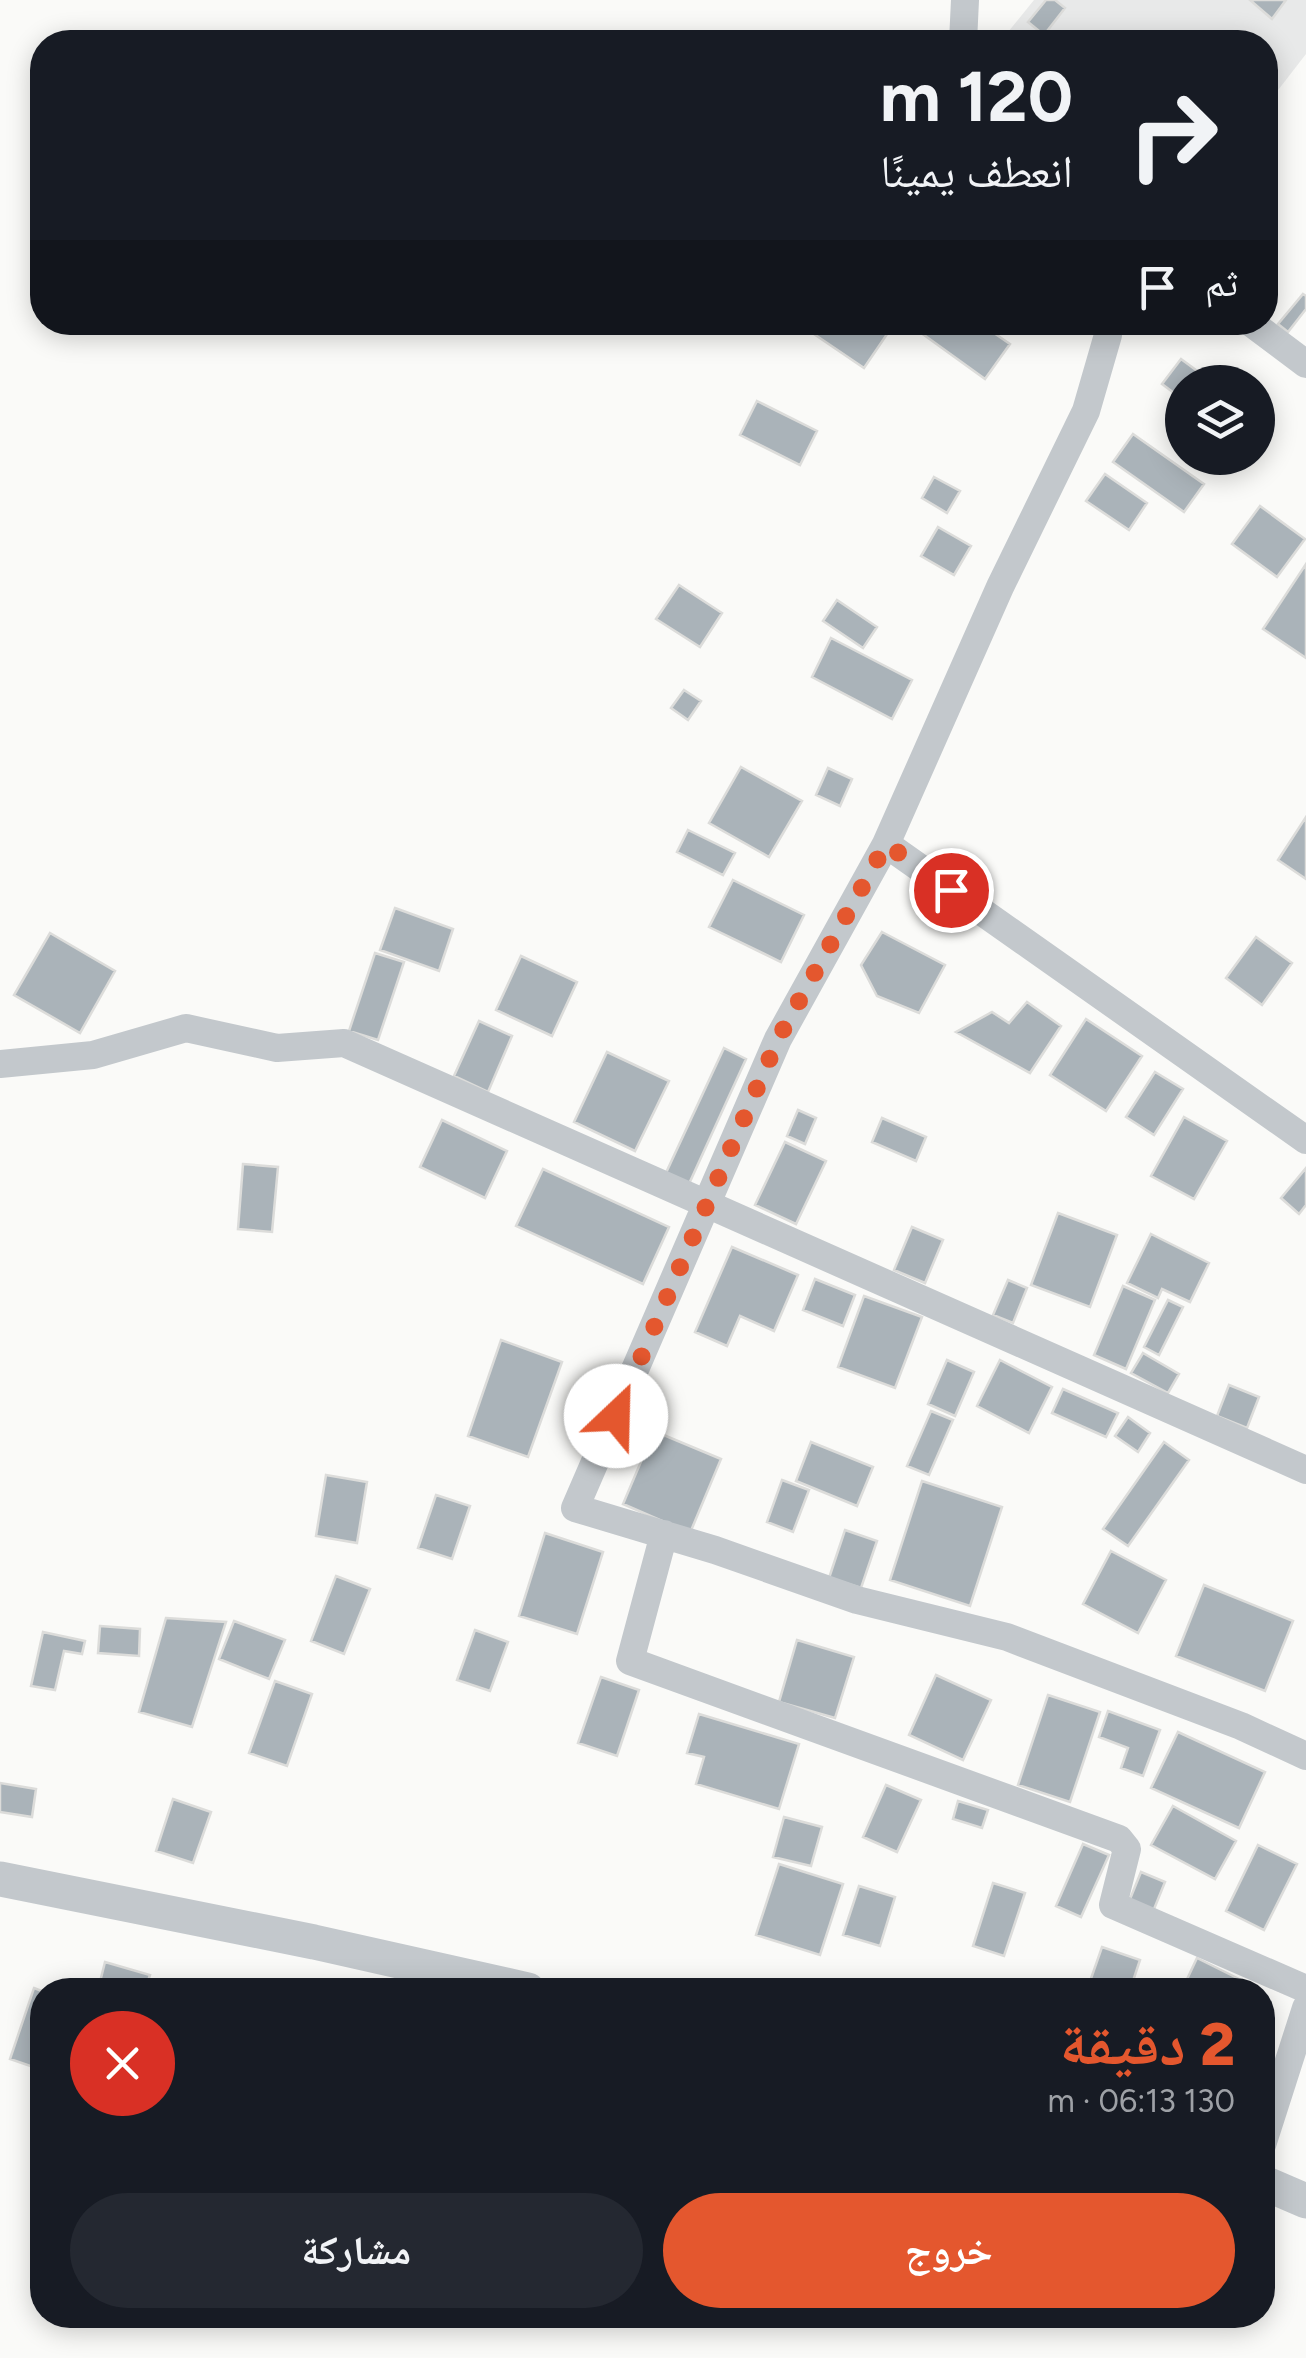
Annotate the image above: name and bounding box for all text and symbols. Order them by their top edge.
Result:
text: 120 m [880,54,1073,139]
icon: right [1108,70,1238,200]
text: انعطف يمينًا [880,144,1073,198]
icon: arrive [1130,260,1185,315]
text: ثم [1205,260,1238,306]
map controls [1165,365,1275,475]
button: layers [1165,365,1275,475]
pin [909,848,994,933]
icon: arrive [924,863,979,918]
position arrow [564,1364,668,1468]
text: 2 دقيقة [1060,2008,1235,2080]
button: close [70,2011,175,2116]
text: 130 m · 06:13 [1047,2082,1235,2120]
button: مشاركة [70,2193,643,2308]
button: خروج [663,2193,1235,2308]

